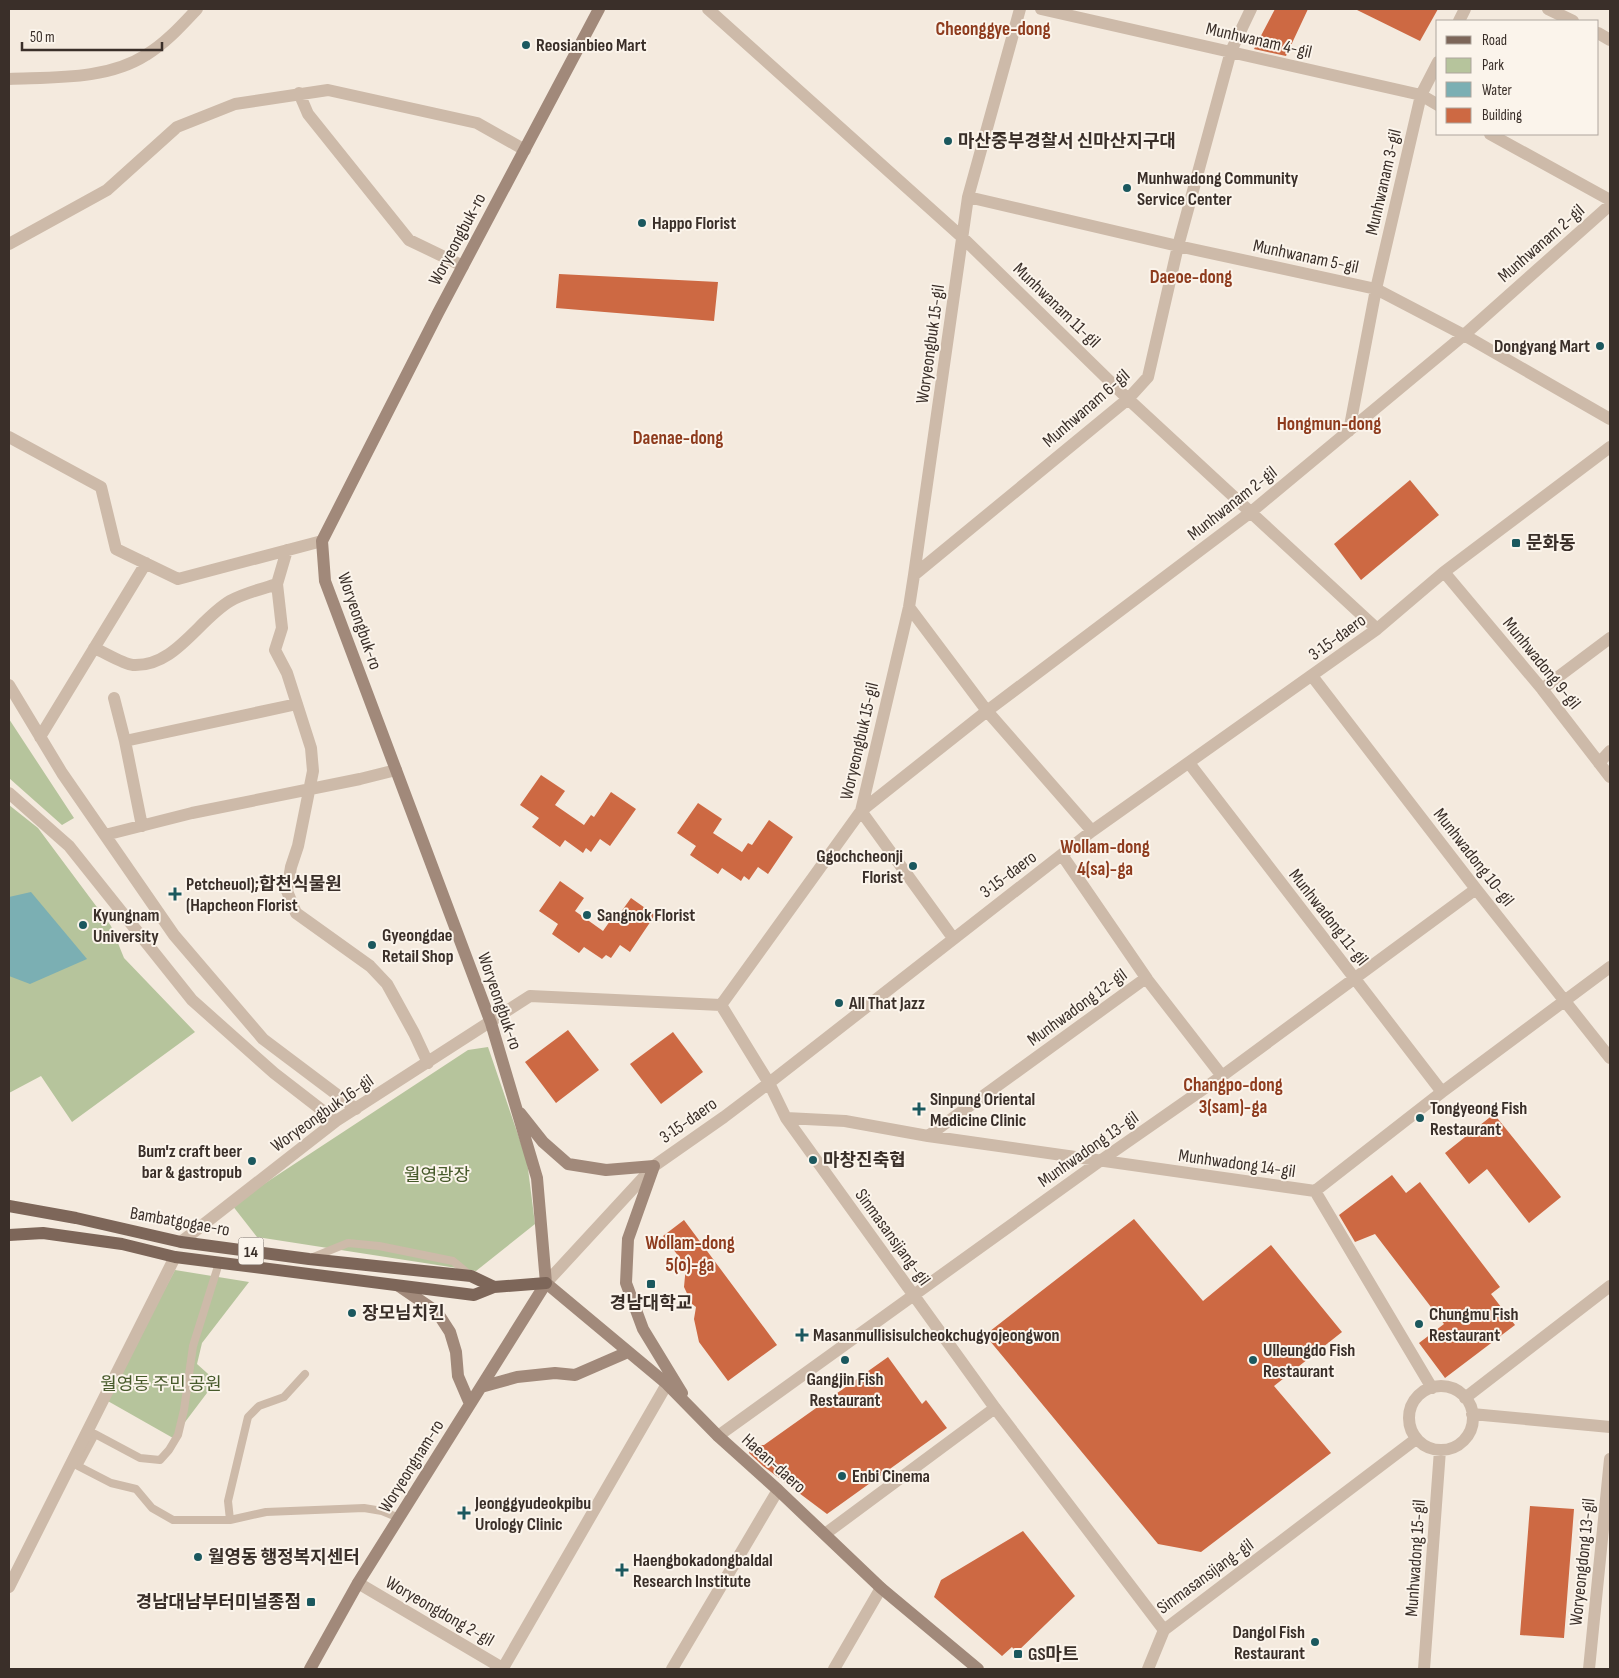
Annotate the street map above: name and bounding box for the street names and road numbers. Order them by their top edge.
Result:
street label: Munhwanam 4-gil [1204,18,1314,63]
street label: Munhwanam 3-gil [1361,127,1406,237]
street label: Woryeongbuk-ro [424,190,491,289]
street label: Munhwanam 2-gil [1494,200,1589,287]
street label: Munhwanam 5-gil [1251,235,1361,278]
street label: Munhwanam 11-gil [1009,259,1105,352]
street label: Woryeongbuk 15-gil [912,283,949,405]
street label: Munhwanam 6-gil [1039,365,1134,452]
street label: Munhwanam 2-gil [1183,462,1281,545]
street label: Woryeongbuk-ro [333,570,386,673]
street label: 3·15-daero [1305,610,1370,665]
street label: Munhwadong 9-gil [1498,613,1585,713]
street label: Woryeongbuk 15-gil [836,680,883,802]
street label: Munhwadong 10-gil [1429,804,1518,910]
street label: 3·15-daero [976,846,1041,902]
street label: Munhwadong 11-gil [1284,865,1373,970]
street label: Woryeongbuk-ro [473,950,526,1053]
street label: Munhwadong 12-gil [1023,964,1131,1051]
street label: Woryeongbuk 16-gil [267,1070,378,1157]
street label: 3·15-daero [656,1093,721,1148]
street label: Munhwadong 13-gil [1034,1107,1143,1192]
street label: Munhwadong 14-gil [1177,1145,1297,1182]
street label: Sinmasansijang-gil [850,1185,935,1290]
street label: Bambatgogae-ro [128,1202,231,1241]
road number: 14 [238,1238,264,1264]
street label: Woryeongnam-ro [375,1416,448,1517]
street label: Haean-daero [737,1429,810,1497]
street label: Woryeongdong 13-gil [1565,1497,1600,1627]
street label: Munhwadong 15-gil [1401,1499,1430,1617]
street label: Sinmasansijang-gil [1153,1534,1258,1619]
street label: Woryeongdong 2-gil [382,1572,498,1651]

